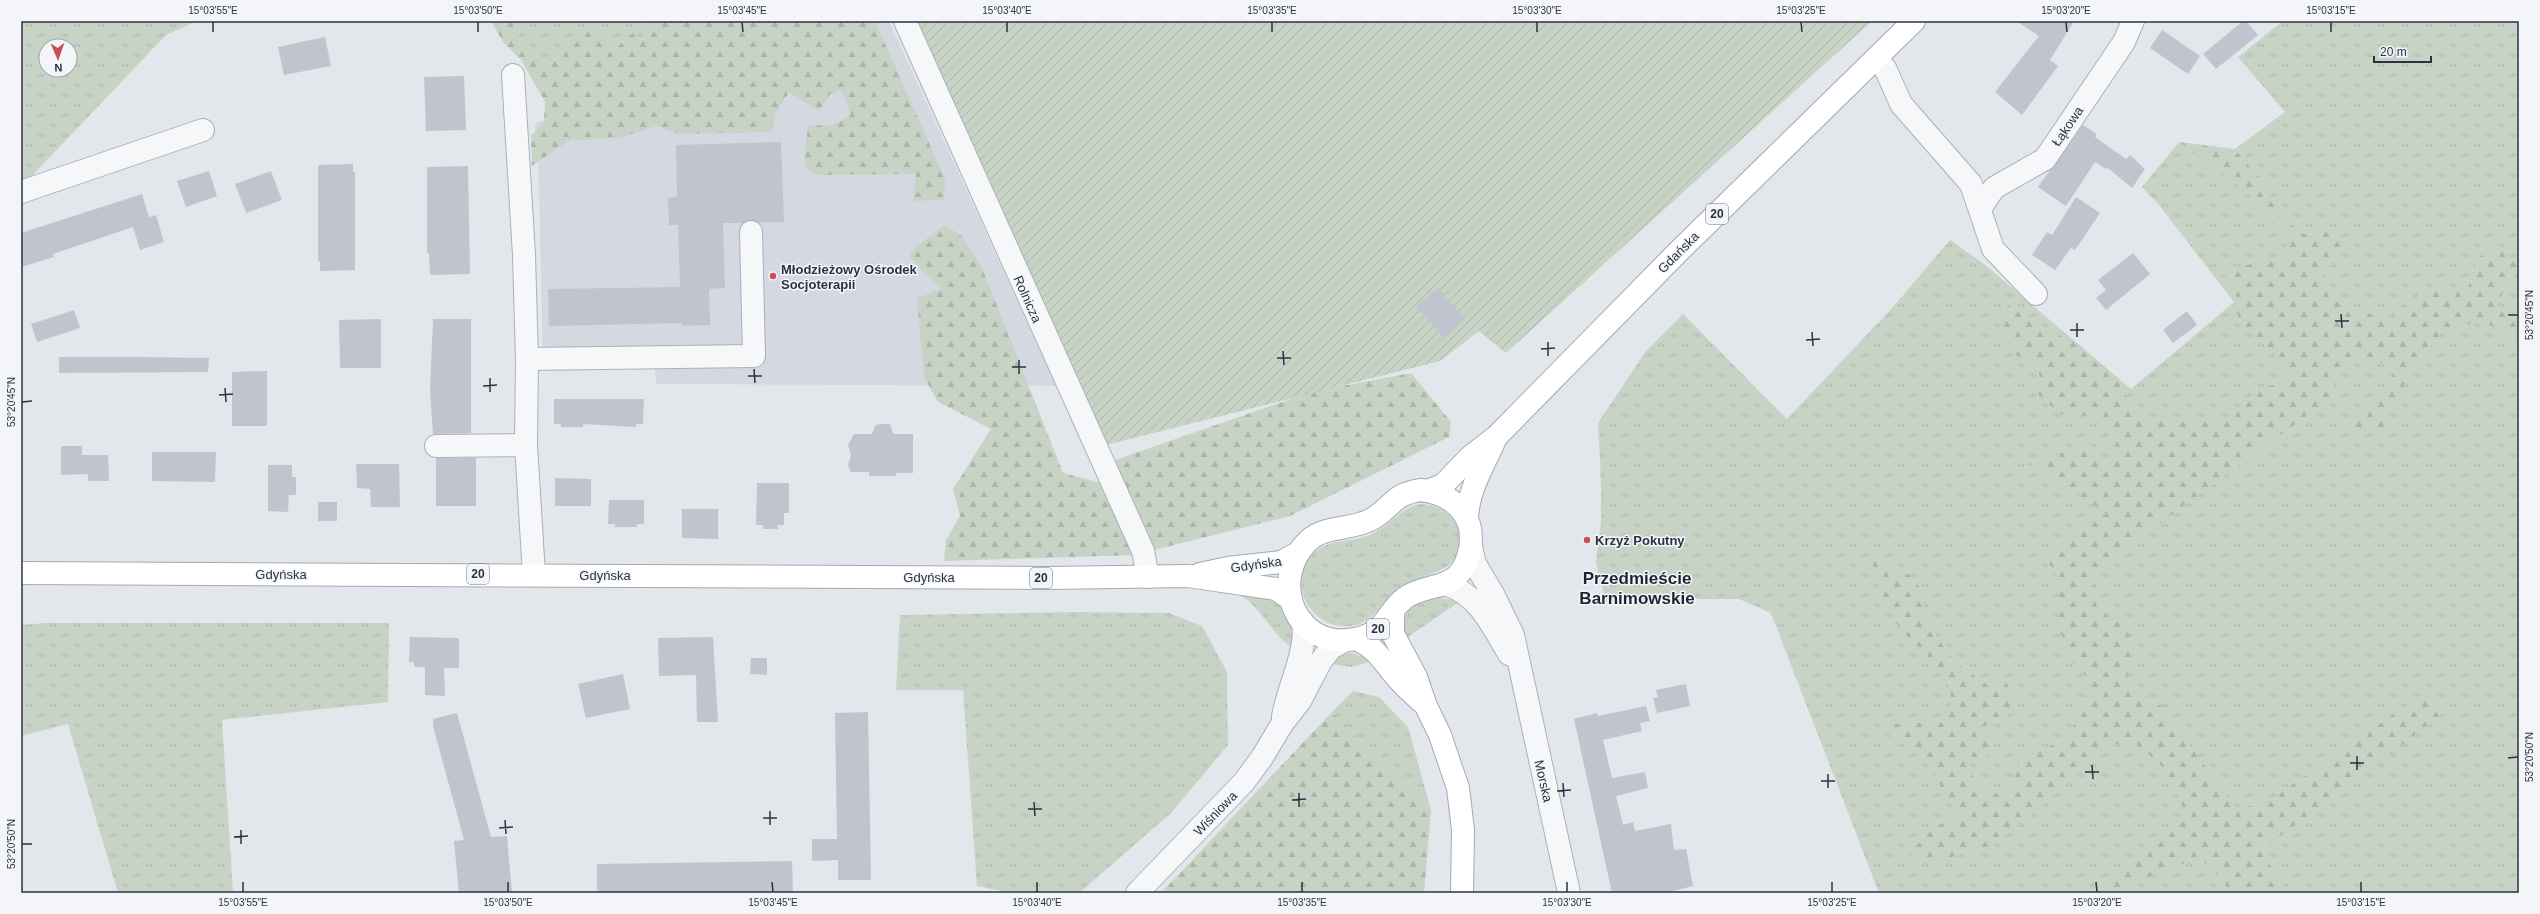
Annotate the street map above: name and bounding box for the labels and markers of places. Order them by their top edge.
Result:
place label: Młodzieżowy Ośrodek Socjoterapii [781,262,918,292]
marker: Młodzieżowy Ośrodek Socjoterapii [768,271,778,281]
place label: Krzyż Pokutny [1595,533,1685,548]
marker: Krzyż Pokutny [1582,535,1592,545]

